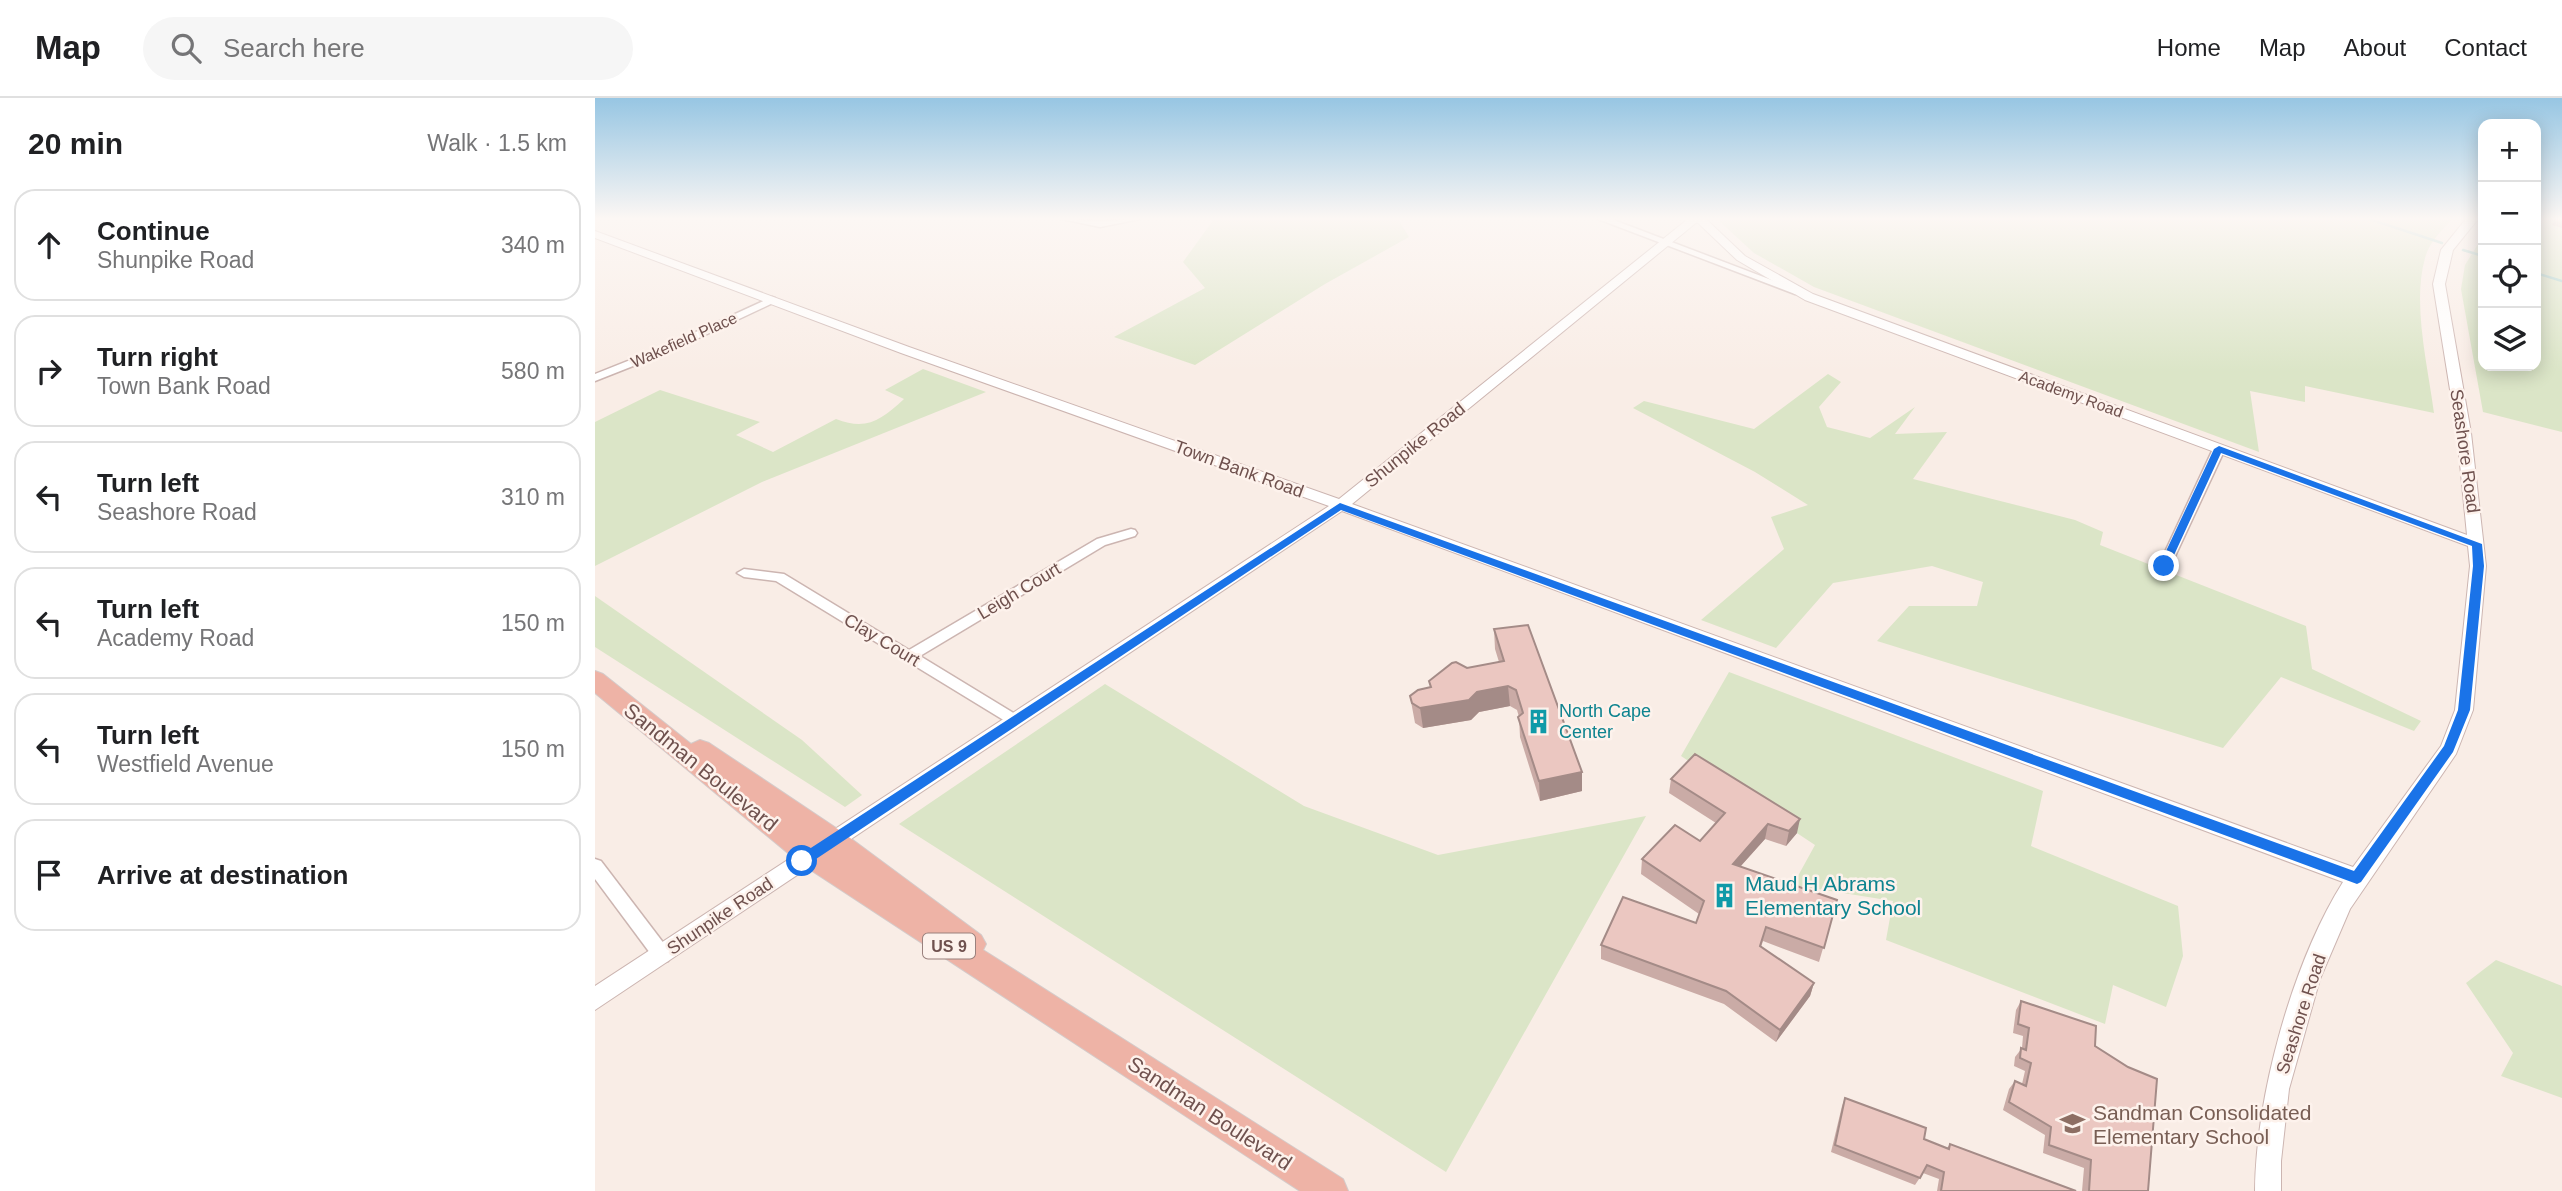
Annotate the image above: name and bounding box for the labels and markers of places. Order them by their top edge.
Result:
place label: North Cape Center [1559,701,1651,742]
building icon: North Cape Center [1525,707,1553,735]
place label: Maud H Abrams Elementary School [1745,872,1921,919]
building icon: Maud H Abrams Elementary School [1711,881,1739,909]
place label: Sandman Consolidated Elementary School [2093,1101,2311,1148]
school or university icon: Sandman Consolidated Elementary School [2059,1110,2087,1138]

